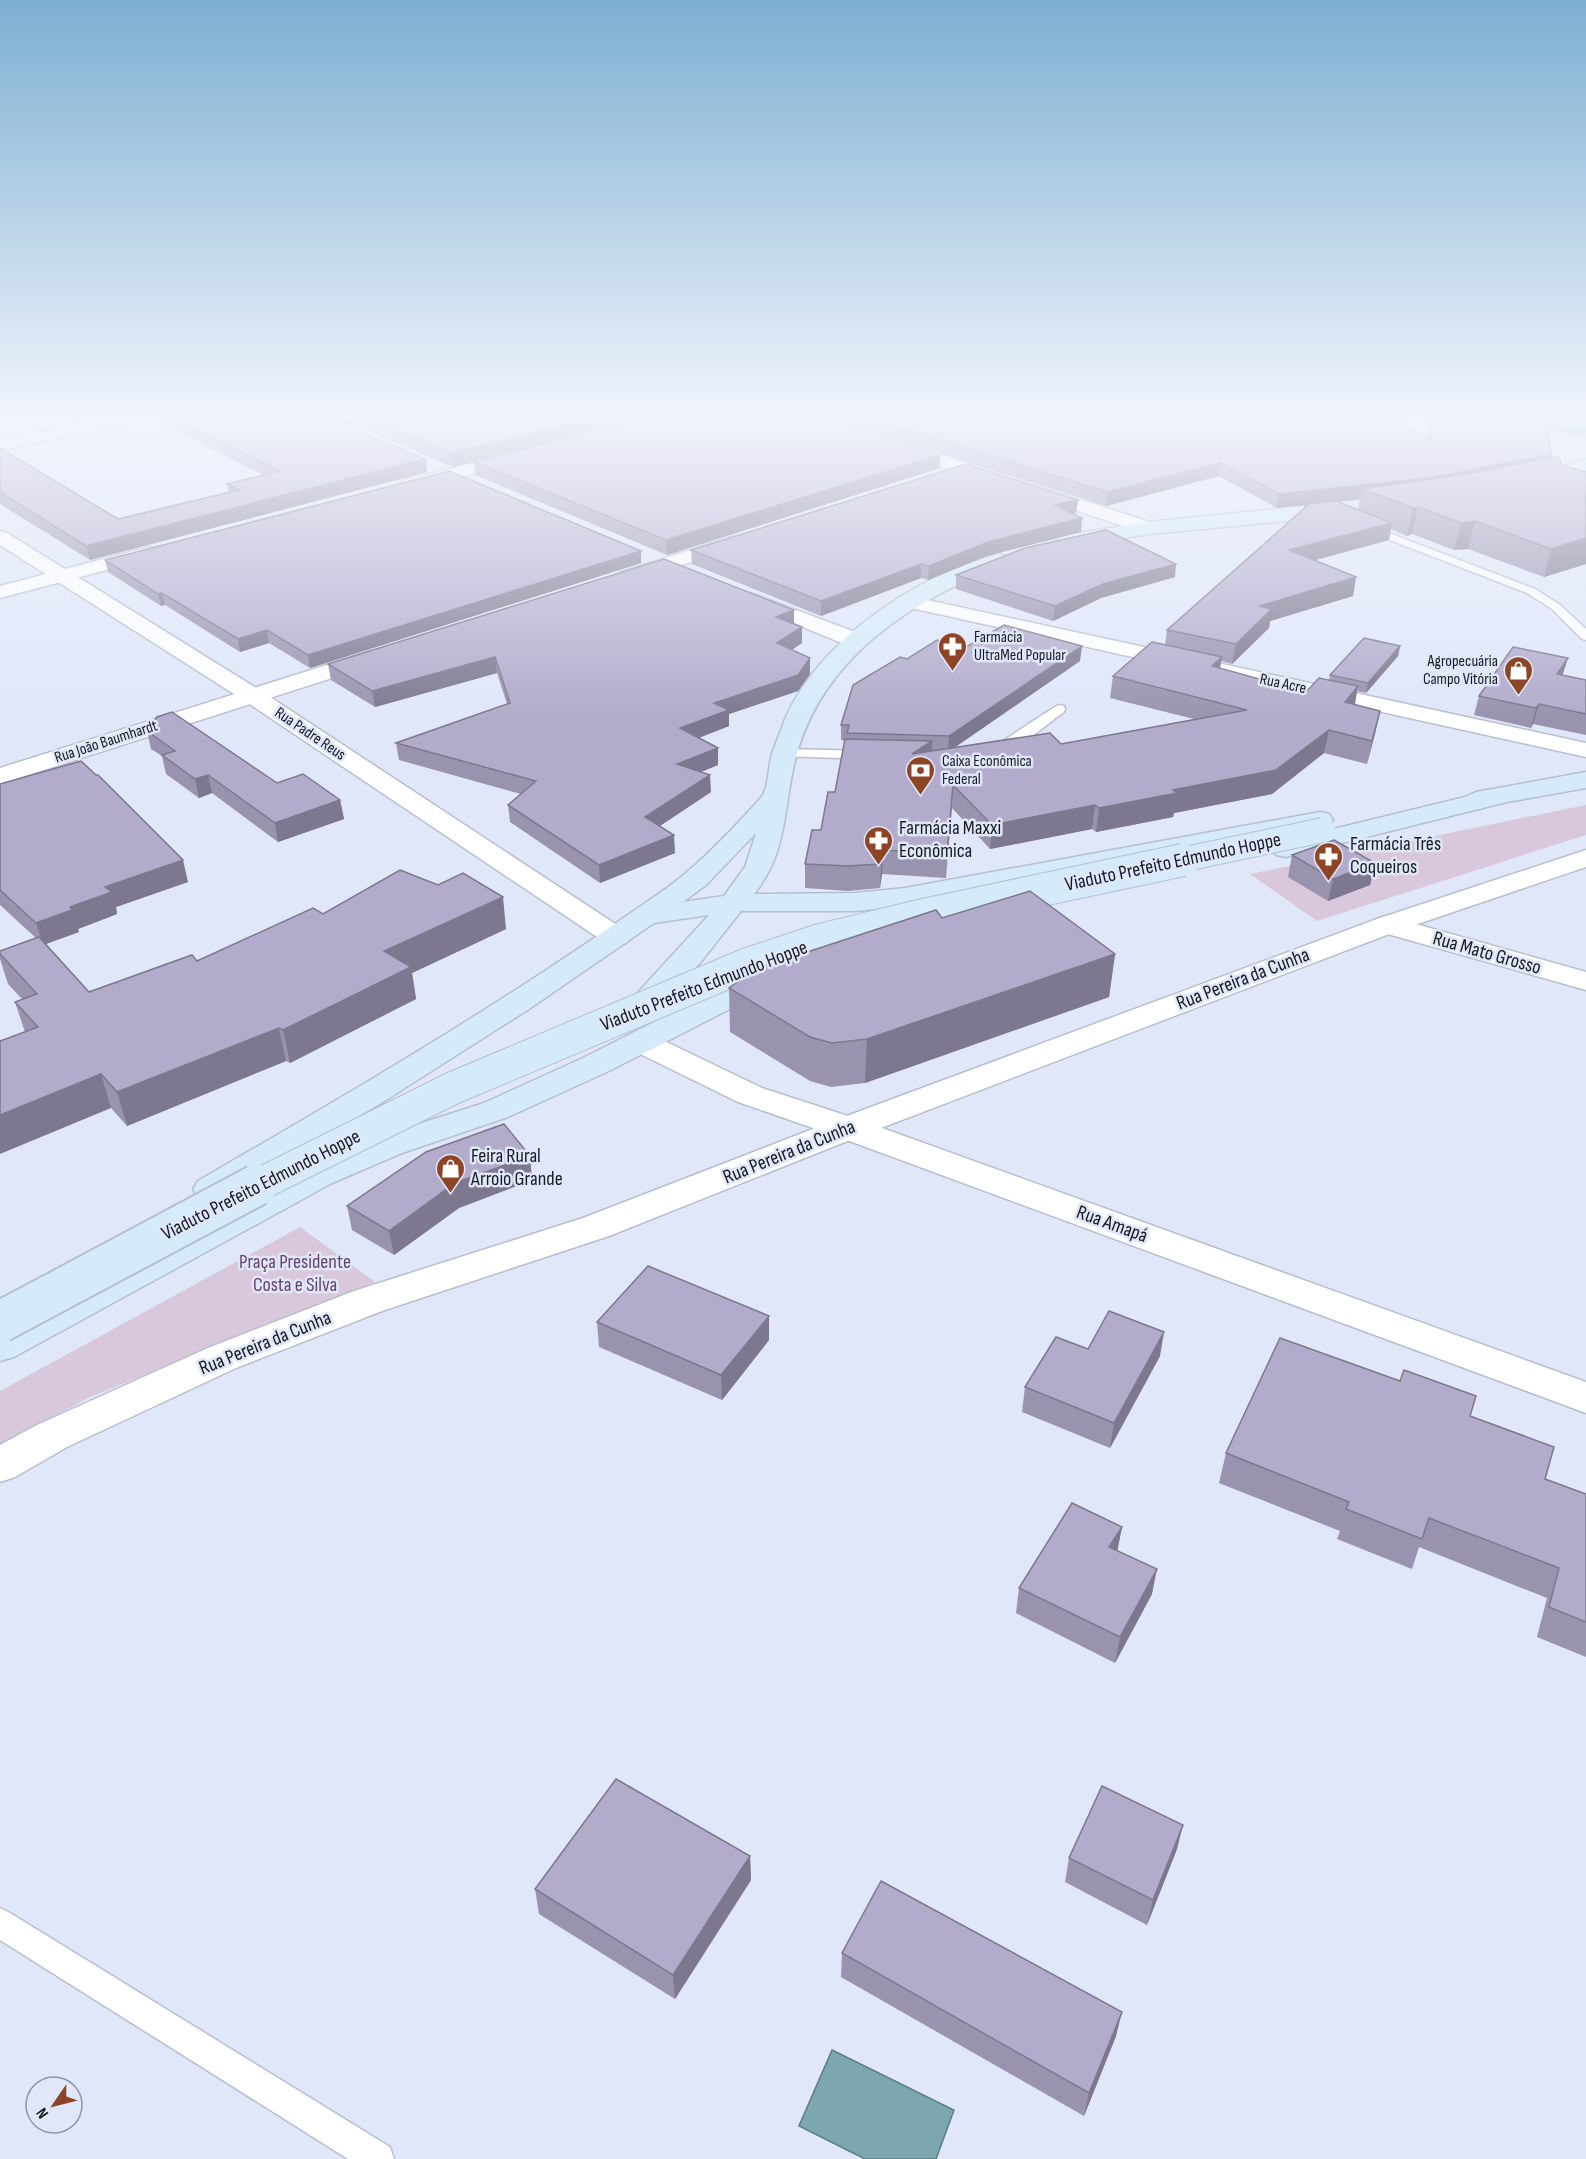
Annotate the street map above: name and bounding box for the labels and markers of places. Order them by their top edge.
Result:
place label: Farmácia UltraMed Popular [974,628,1066,665]
pharmacy icon: Farmácia UltraMed Popular [937,630,969,672]
place label: Agropecuária Campo Vitória [1423,652,1498,689]
shop icon: Agropecuária Campo Vitória [1503,654,1535,696]
place label: Caixa Econômica Federal [942,752,1032,789]
bank icon: Caixa Econômica Federal [905,754,937,796]
place label: Farmácia Maxxi Econômica [899,816,1001,863]
pharmacy icon: Farmácia Maxxi Econômica [862,824,894,866]
place label: Farmácia Três Coqueiros [1350,832,1441,879]
pharmacy icon: Farmácia Três Coqueiros [1313,840,1345,882]
place label: Feira Rural Arroio Grande [470,1144,563,1191]
shop icon: Feira Rural Arroio Grande [434,1152,466,1194]

